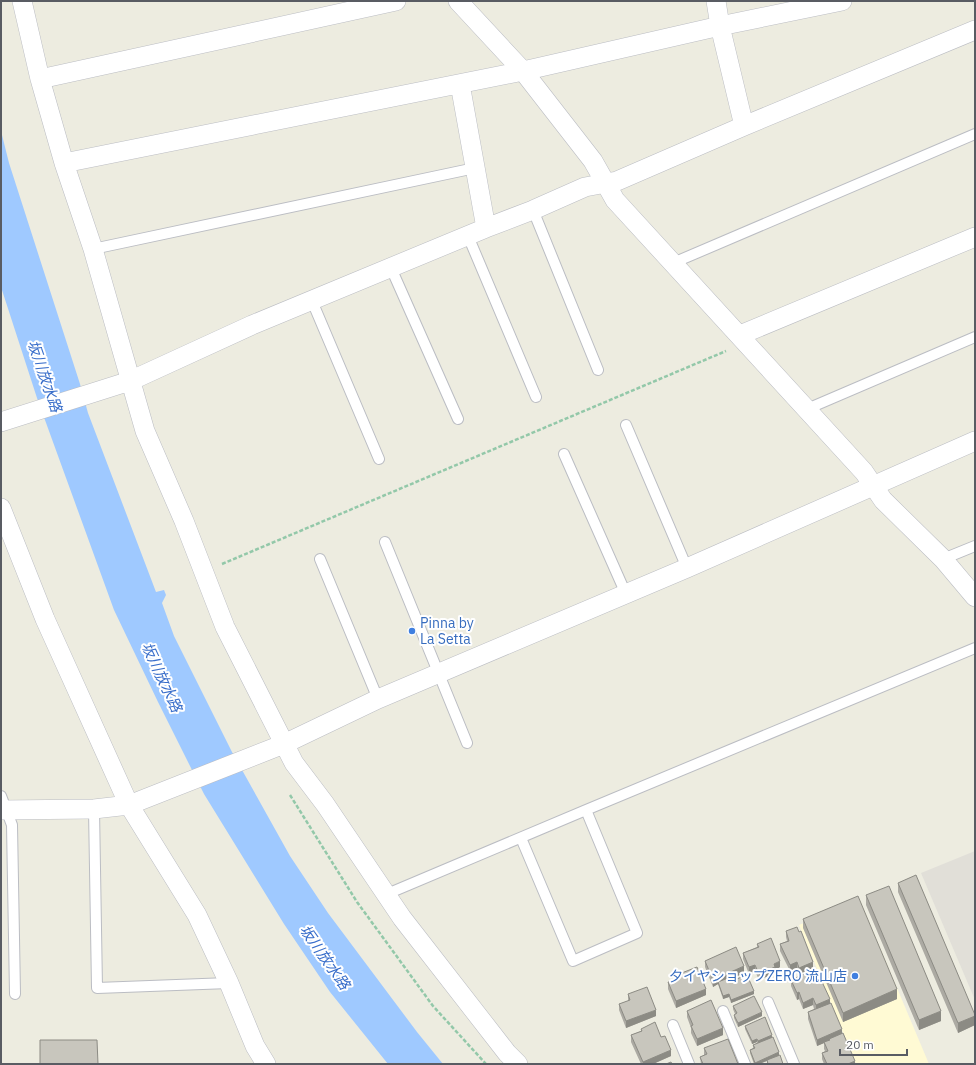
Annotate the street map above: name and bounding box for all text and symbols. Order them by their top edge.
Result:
water label: 坂川放水路 [24,337,67,416]
place label: Pinna by La Setta [420,614,474,648]
marker: Pinna by La Setta [407,626,417,636]
water label: 坂川放水路 [138,639,187,717]
water label: 坂川放水路 [296,921,355,995]
place label: 夕イヤショップZERO 流山店 [669,967,847,985]
marker: 夕イヤショップZERO 流山店 [850,971,860,981]
scale bar [840,1031,907,1057]
text: 20 m [846,1037,874,1052]

